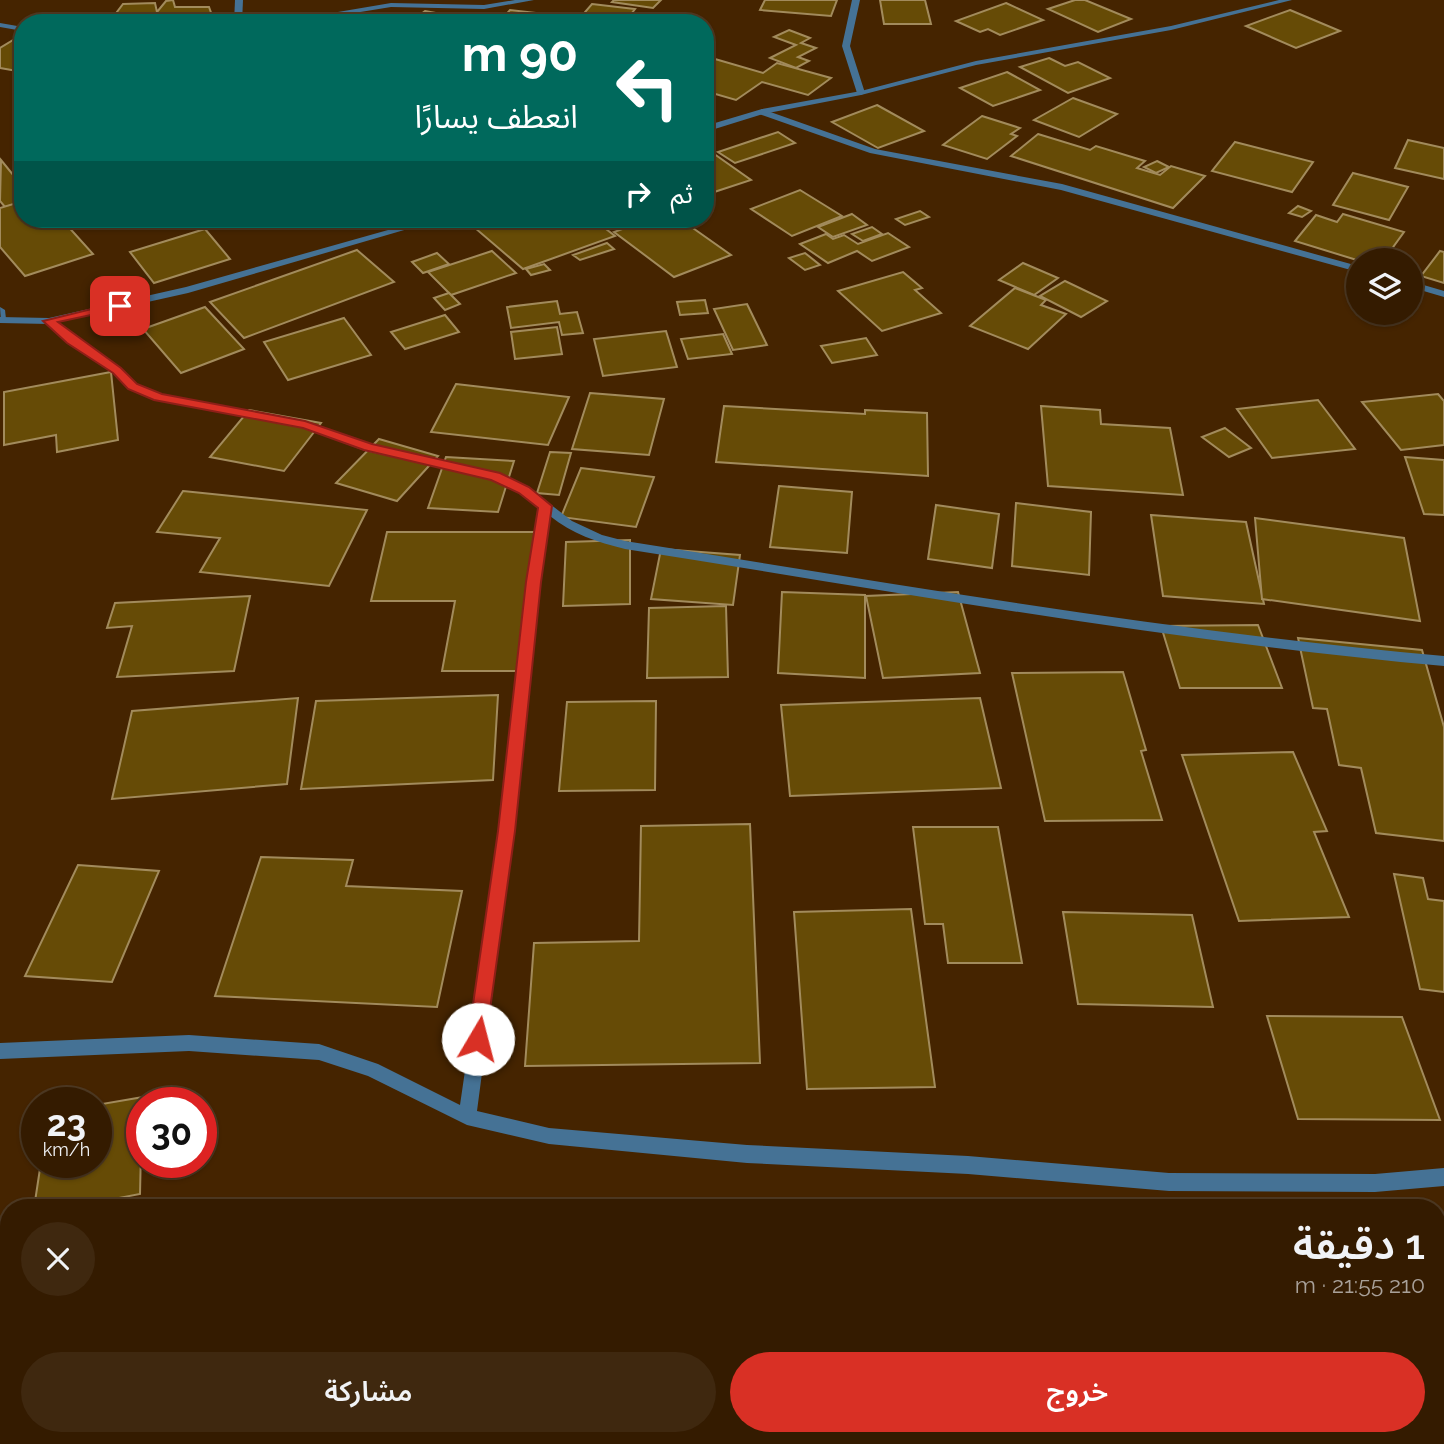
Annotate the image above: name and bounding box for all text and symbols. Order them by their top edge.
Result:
text: 90 m [462,25,578,82]
icon: left [602,42,693,133]
text: انعطف يسارًا [414,98,578,135]
icon: right [619,175,657,213]
text: ثم [671,179,693,209]
map controls [1346,248,1423,325]
button: layers [1346,248,1423,325]
pin [90,276,150,336]
icon: arrive [101,287,139,325]
position arrow [441,1002,515,1076]
speed limit sign: 30 [126,1087,217,1178]
text: 23 [47,1103,86,1144]
text: km/h [43,1139,90,1160]
text: 1 دقيقة [1293,1220,1425,1269]
button: close [21,1222,95,1296]
text: 210 m · 21:55 [1295,1271,1425,1298]
button: مشاركة [21,1352,716,1432]
button: خروج [730,1352,1425,1432]

